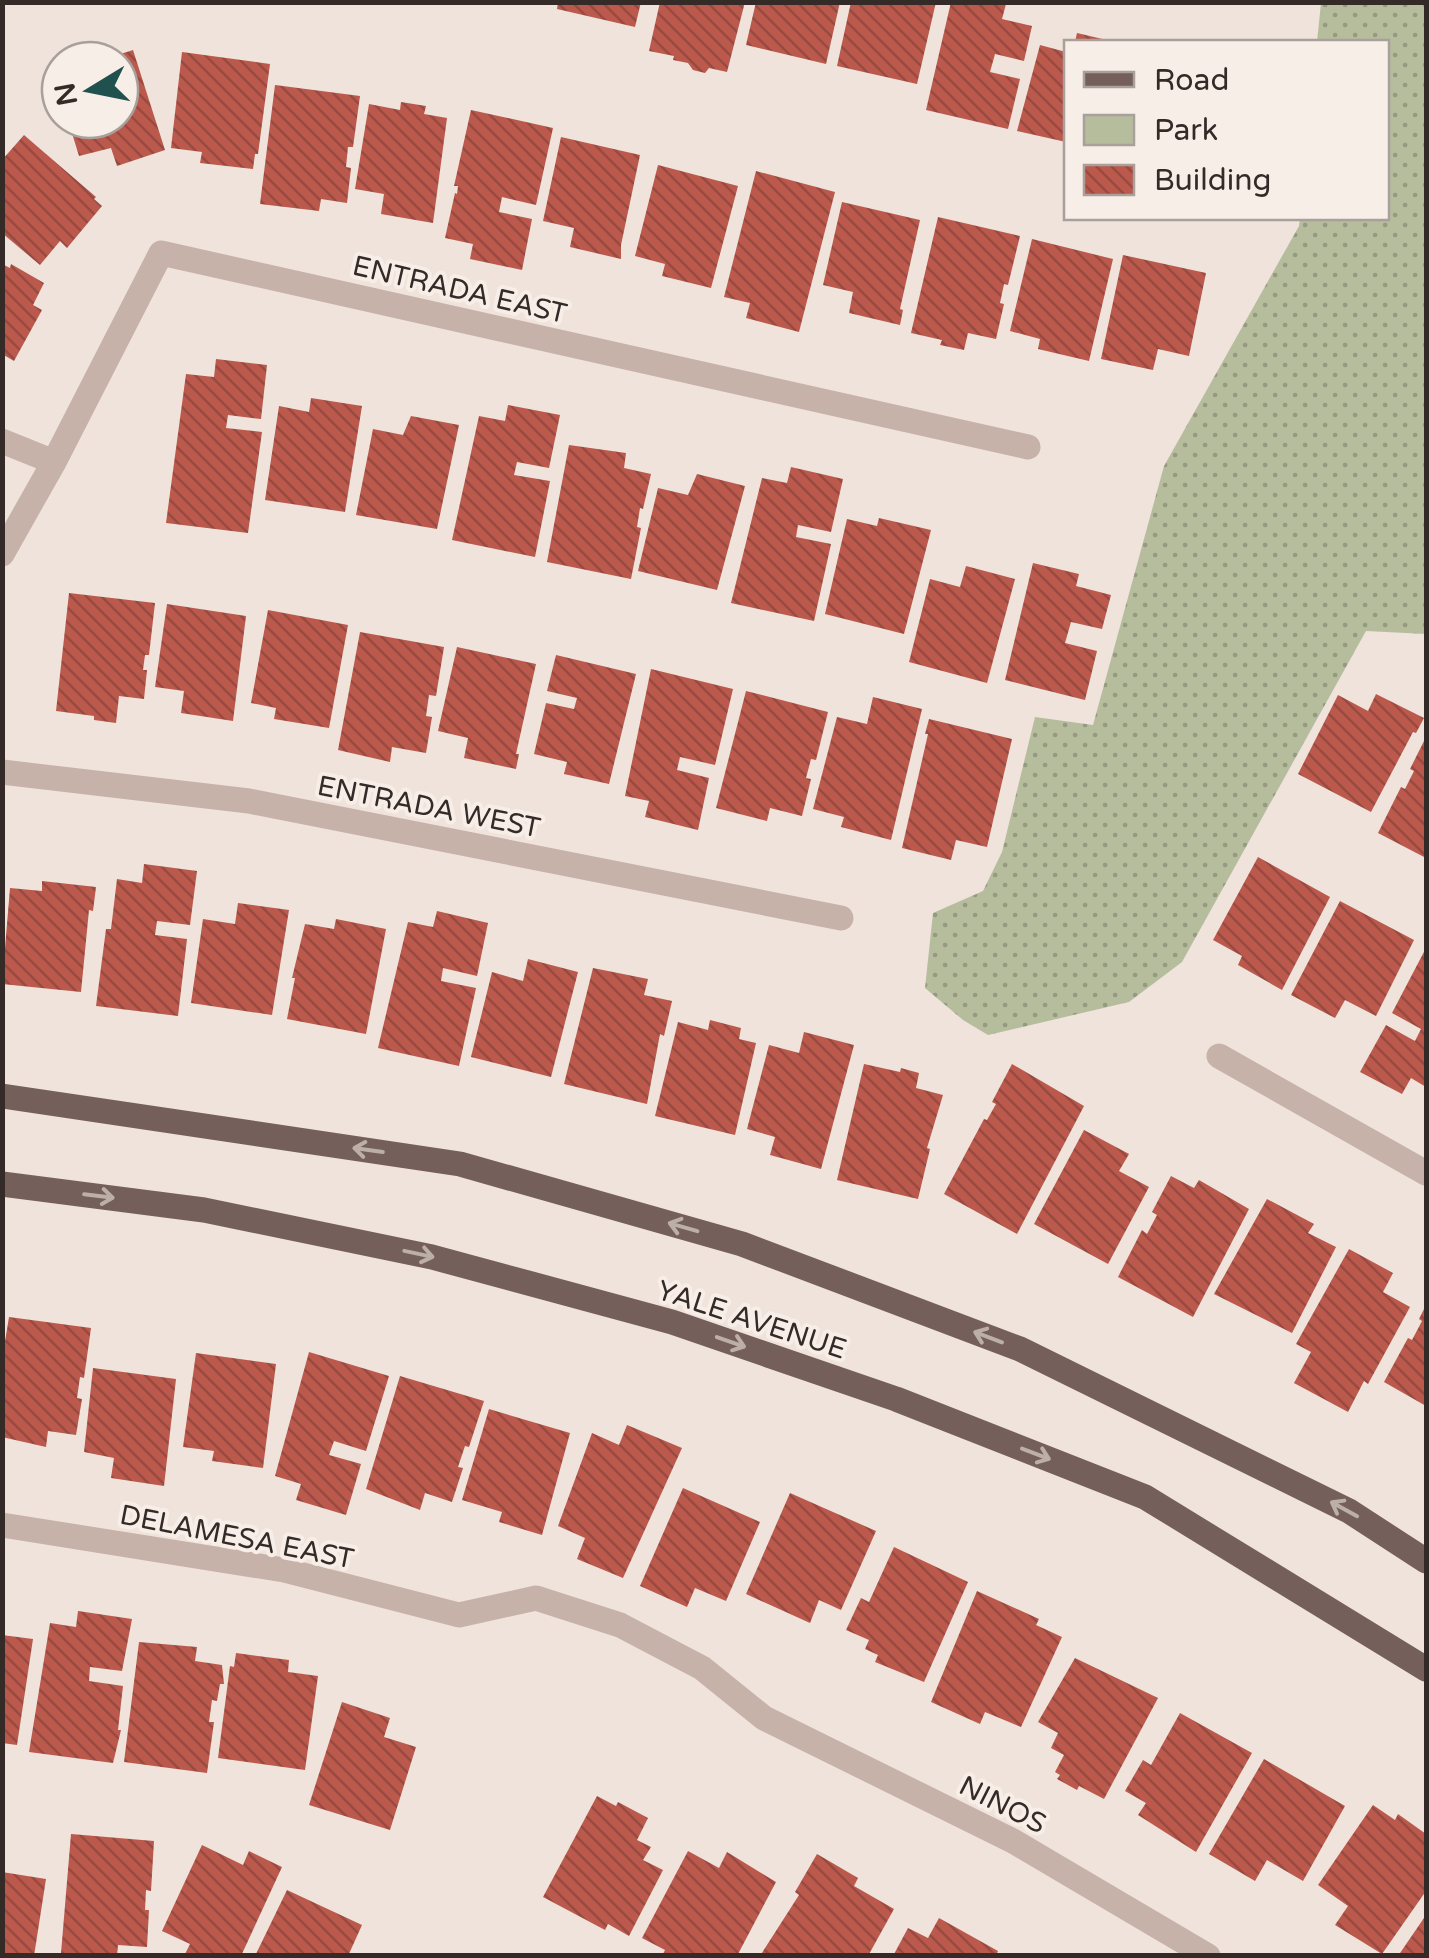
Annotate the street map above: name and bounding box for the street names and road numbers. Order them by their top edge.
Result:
street label: ENTRADA EAST [349,249,570,331]
street label: ENTRADA WEST [314,769,543,845]
street label: YALE AVENUE [653,1273,851,1367]
street label: DELAMESA EAST [117,1498,357,1576]
street label: NINOS [953,1769,1052,1841]

